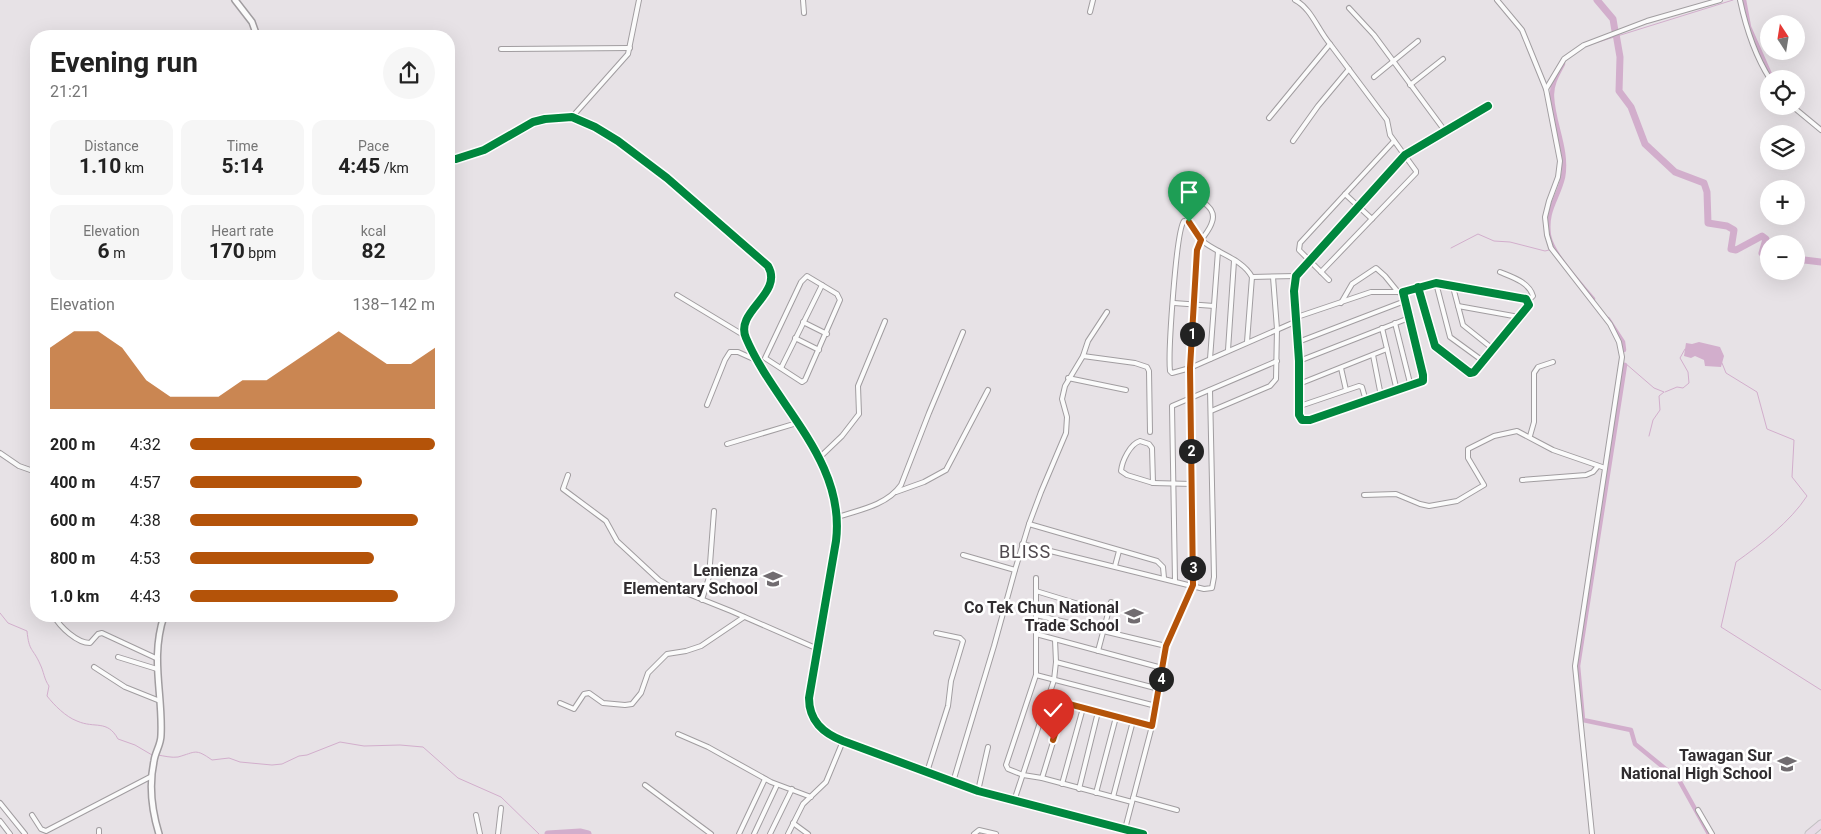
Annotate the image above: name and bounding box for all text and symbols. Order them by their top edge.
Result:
north arrow [1760,15,1805,60]
map controls [1760,15,1805,280]
text: Evening run [50,46,198,79]
button: share [383,47,435,99]
button: locate [1760,70,1805,115]
text: 21:21 [50,82,90,101]
button: layers [1760,125,1805,170]
text: Distance [84,138,139,154]
text: Time [227,138,258,154]
text: Pace [358,138,389,154]
text: 1.10 [79,154,121,178]
text: 5:14 [221,154,264,178]
text: 4:45 [338,154,380,178]
text: km [121,160,144,176]
text: /km [380,160,409,176]
pin [1168,171,1210,222]
icon: arrive [1175,178,1203,206]
button: + [1760,180,1805,225]
text: Elevation [83,223,140,239]
text: Heart rate [211,223,274,239]
text: kcal [361,223,386,239]
button: − [1760,235,1805,280]
text: 6 [98,239,110,263]
text: 170 [209,239,245,263]
text: 82 [361,239,386,263]
text: m [110,245,125,261]
text: bpm [245,245,276,261]
text: Elevation [50,295,115,314]
text: 138–142 m [353,295,435,314]
pin: 1 [1180,322,1204,346]
text: 1 [1188,326,1197,342]
text: 200 m [50,435,95,454]
text: 4:32 [130,435,161,454]
pin: 2 [1178,438,1204,464]
text: 2 [1187,443,1196,459]
text: 400 m [50,473,95,492]
text: 4:57 [130,473,161,492]
text: 600 m [50,511,95,530]
text: 4:38 [130,511,161,530]
district label: BLISS [999,541,1051,562]
text: 800 m [50,549,95,568]
text: 4:53 [130,549,161,568]
pin: 3 [1180,556,1206,580]
text: 3 [1189,560,1198,576]
place label: Lenienza Elementary School [623,561,758,598]
school or university icon: Lenienza Elementary School [762,568,784,590]
text: 1.0 km [50,587,99,606]
text: 4:43 [130,587,161,606]
place label: Co Tek Chun National Trade School [964,598,1119,635]
school or university icon: Co Tek Chun National Trade School [1123,605,1145,627]
pin: 4 [1148,666,1174,692]
text: 4 [1157,671,1166,687]
pin [1032,689,1074,740]
icon: check [1039,696,1067,724]
place label: Tawagan Sur National High School [1621,746,1772,783]
school or university icon: Tawagan Sur National High School [1776,753,1798,775]

